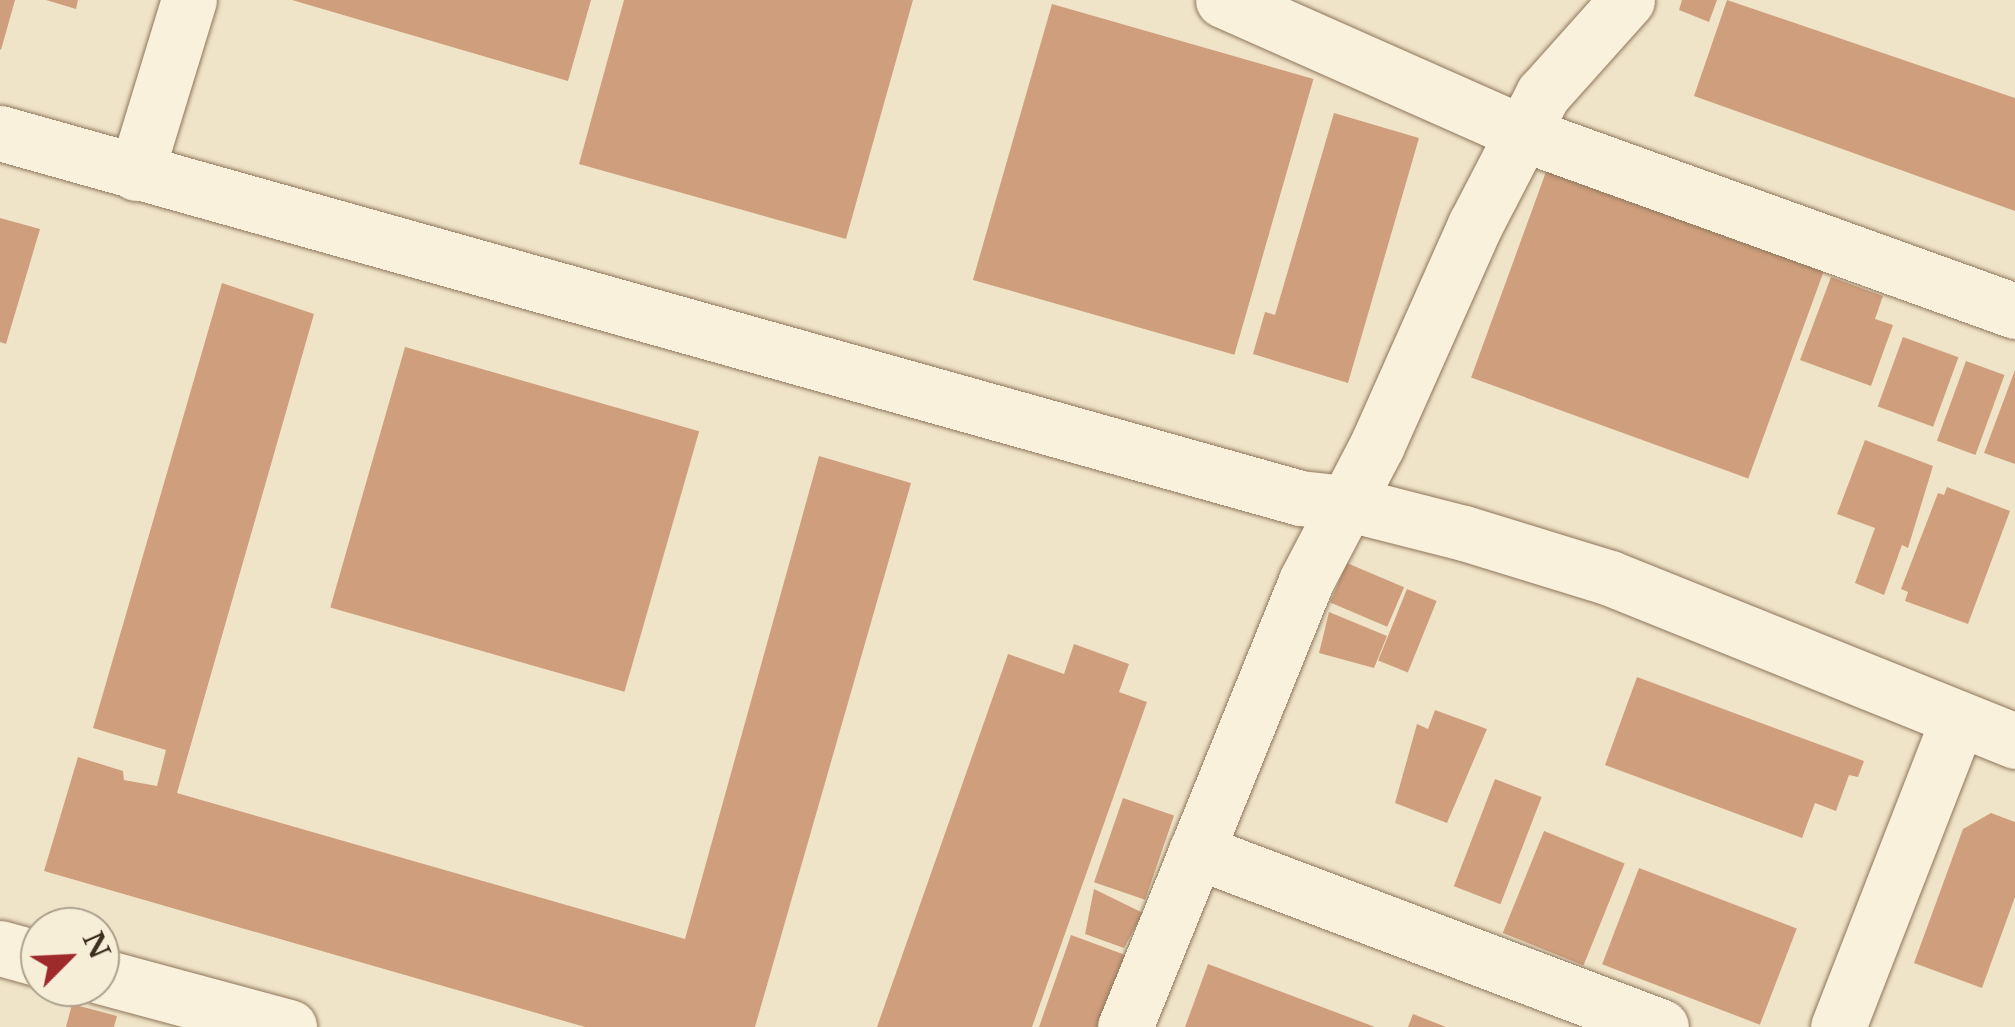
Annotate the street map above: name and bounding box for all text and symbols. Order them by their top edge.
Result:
north arrow [20,907,120,1007]
text: N [75,926,117,965]

